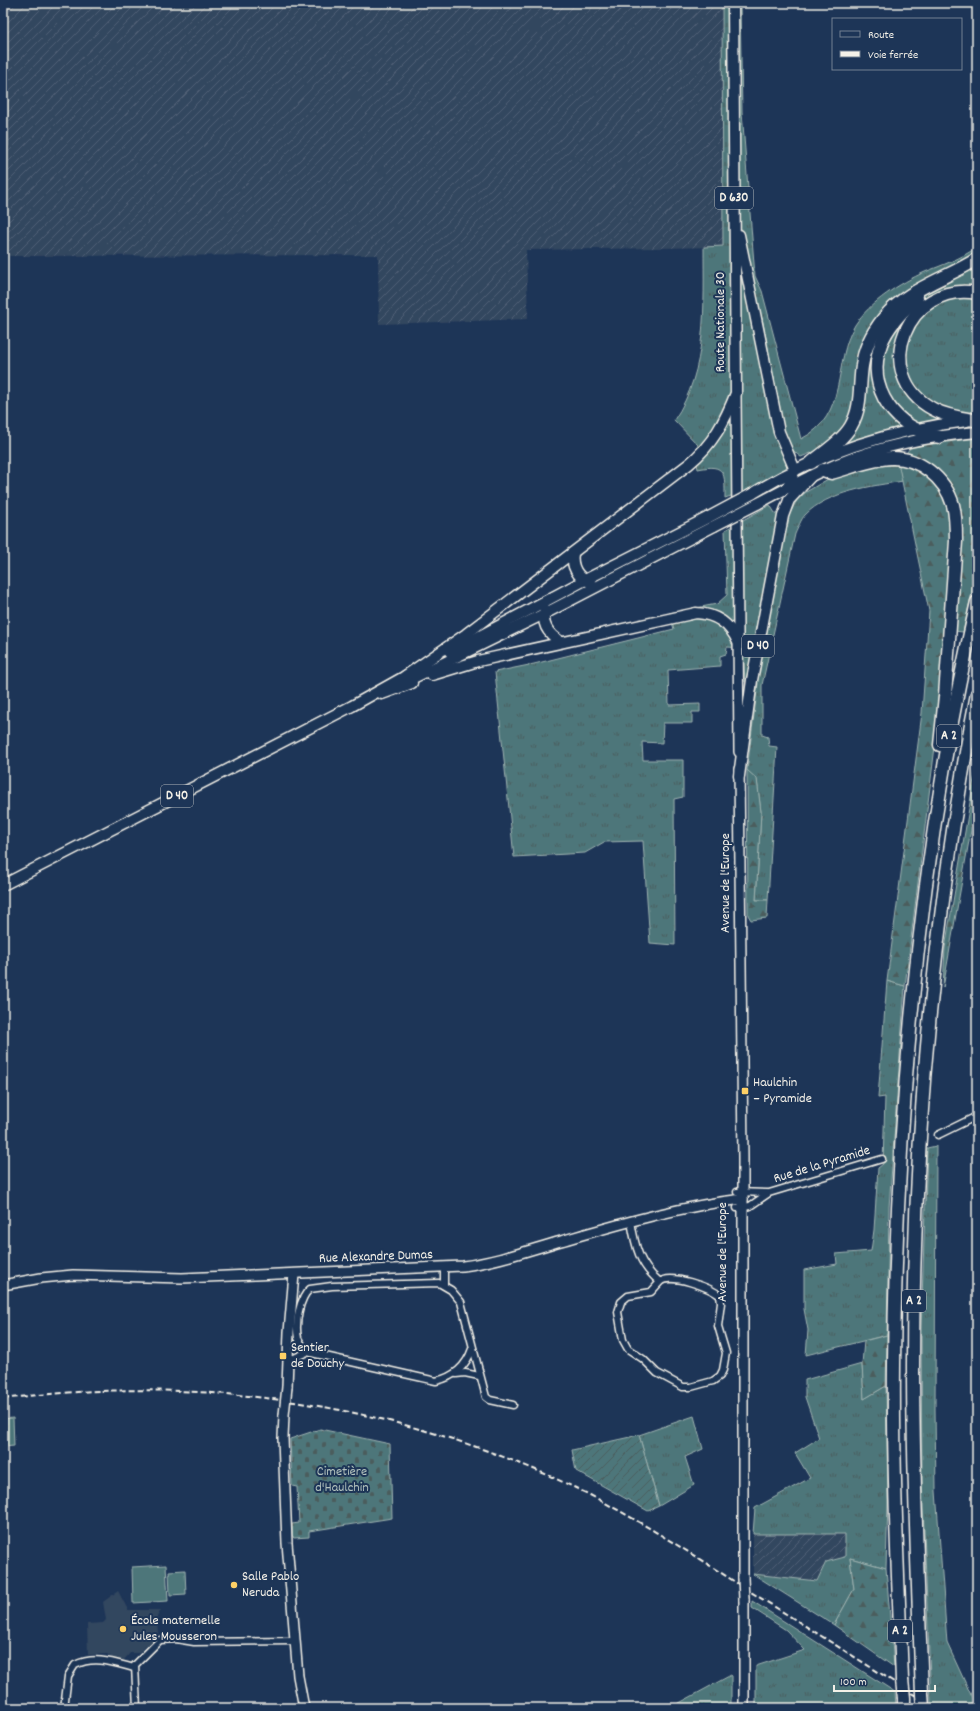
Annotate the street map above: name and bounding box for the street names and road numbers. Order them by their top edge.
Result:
road number: D 630 [715,187,753,209]
street label: Route Nationale 30 [711,272,731,372]
road number: D 40 [742,635,774,657]
road number: A 2 [937,725,961,747]
road number: D 40 [161,785,193,807]
street label: Avenue de l'Europe [716,833,736,933]
street label: Rue de la Pyramide [771,1141,873,1189]
street label: Avenue de l'Europe [713,1202,733,1302]
street label: Rue Alexandre Dumas [319,1245,433,1269]
road number: A 2 [902,1290,926,1312]
road number: A 2 [888,1620,912,1642]

